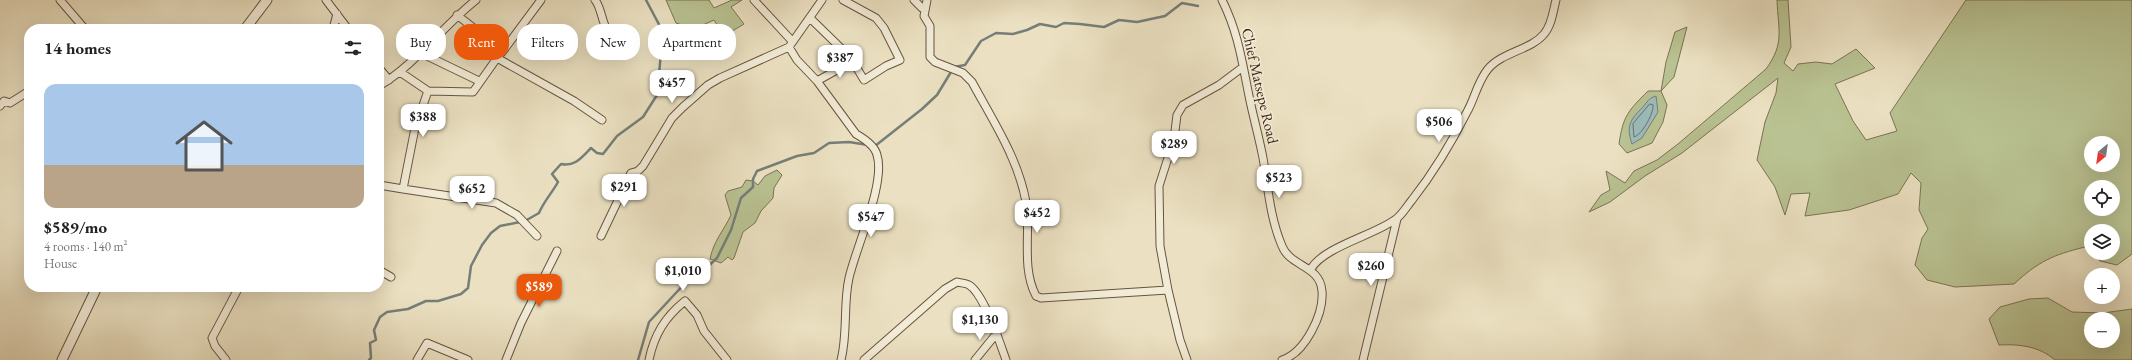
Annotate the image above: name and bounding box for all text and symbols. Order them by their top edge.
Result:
chip: Buy [396,24,446,60]
chip: Rent [454,24,509,60]
chip: Filters [517,24,578,60]
chip: New [586,24,640,60]
chip: Apartment [648,24,736,60]
street label: Chief Matsepe Road [1238,26,1283,146]
text: 14 homes [44,37,111,59]
icon: filters [342,37,364,59]
pin: $387 [816,45,864,79]
text: $387 [827,49,853,66]
pin: $457 [648,70,696,104]
text: $457 [659,74,685,91]
pin: $388 [399,104,447,138]
text: $388 [410,108,436,125]
pin: $506 [1415,109,1463,143]
icon: home [168,110,240,182]
text: $506 [1426,113,1452,130]
pin: $289 [1150,131,1198,165]
text: $289 [1161,135,1187,152]
north arrow [2084,136,2120,172]
map controls [2084,136,2120,348]
pin: $523 [1255,165,1303,199]
text: $523 [1266,169,1292,186]
pin: $291 [600,174,648,208]
pin: $652 [448,176,496,210]
text: $291 [611,178,637,195]
text: $652 [459,180,485,197]
button: locate [2084,180,2120,216]
pin: $452 [1013,200,1061,234]
pin: $547 [847,204,895,238]
text: $452 [1024,204,1050,221]
text: $547 [858,208,884,225]
text: $589/mo [44,216,107,238]
button: layers [2084,224,2120,260]
text: 4 rooms · 140 m² [44,238,128,255]
pin: $260 [1347,253,1395,287]
text: House [44,255,77,272]
text: $260 [1358,257,1384,274]
pin: $1,010 [650,258,716,292]
text: $1,010 [665,262,701,279]
button: + [2084,268,2120,304]
pin: $589 [515,274,563,308]
text: $589 [526,278,552,295]
pin: $1,130 [947,307,1013,341]
text: $1,130 [962,311,998,328]
button: − [2084,312,2120,348]

